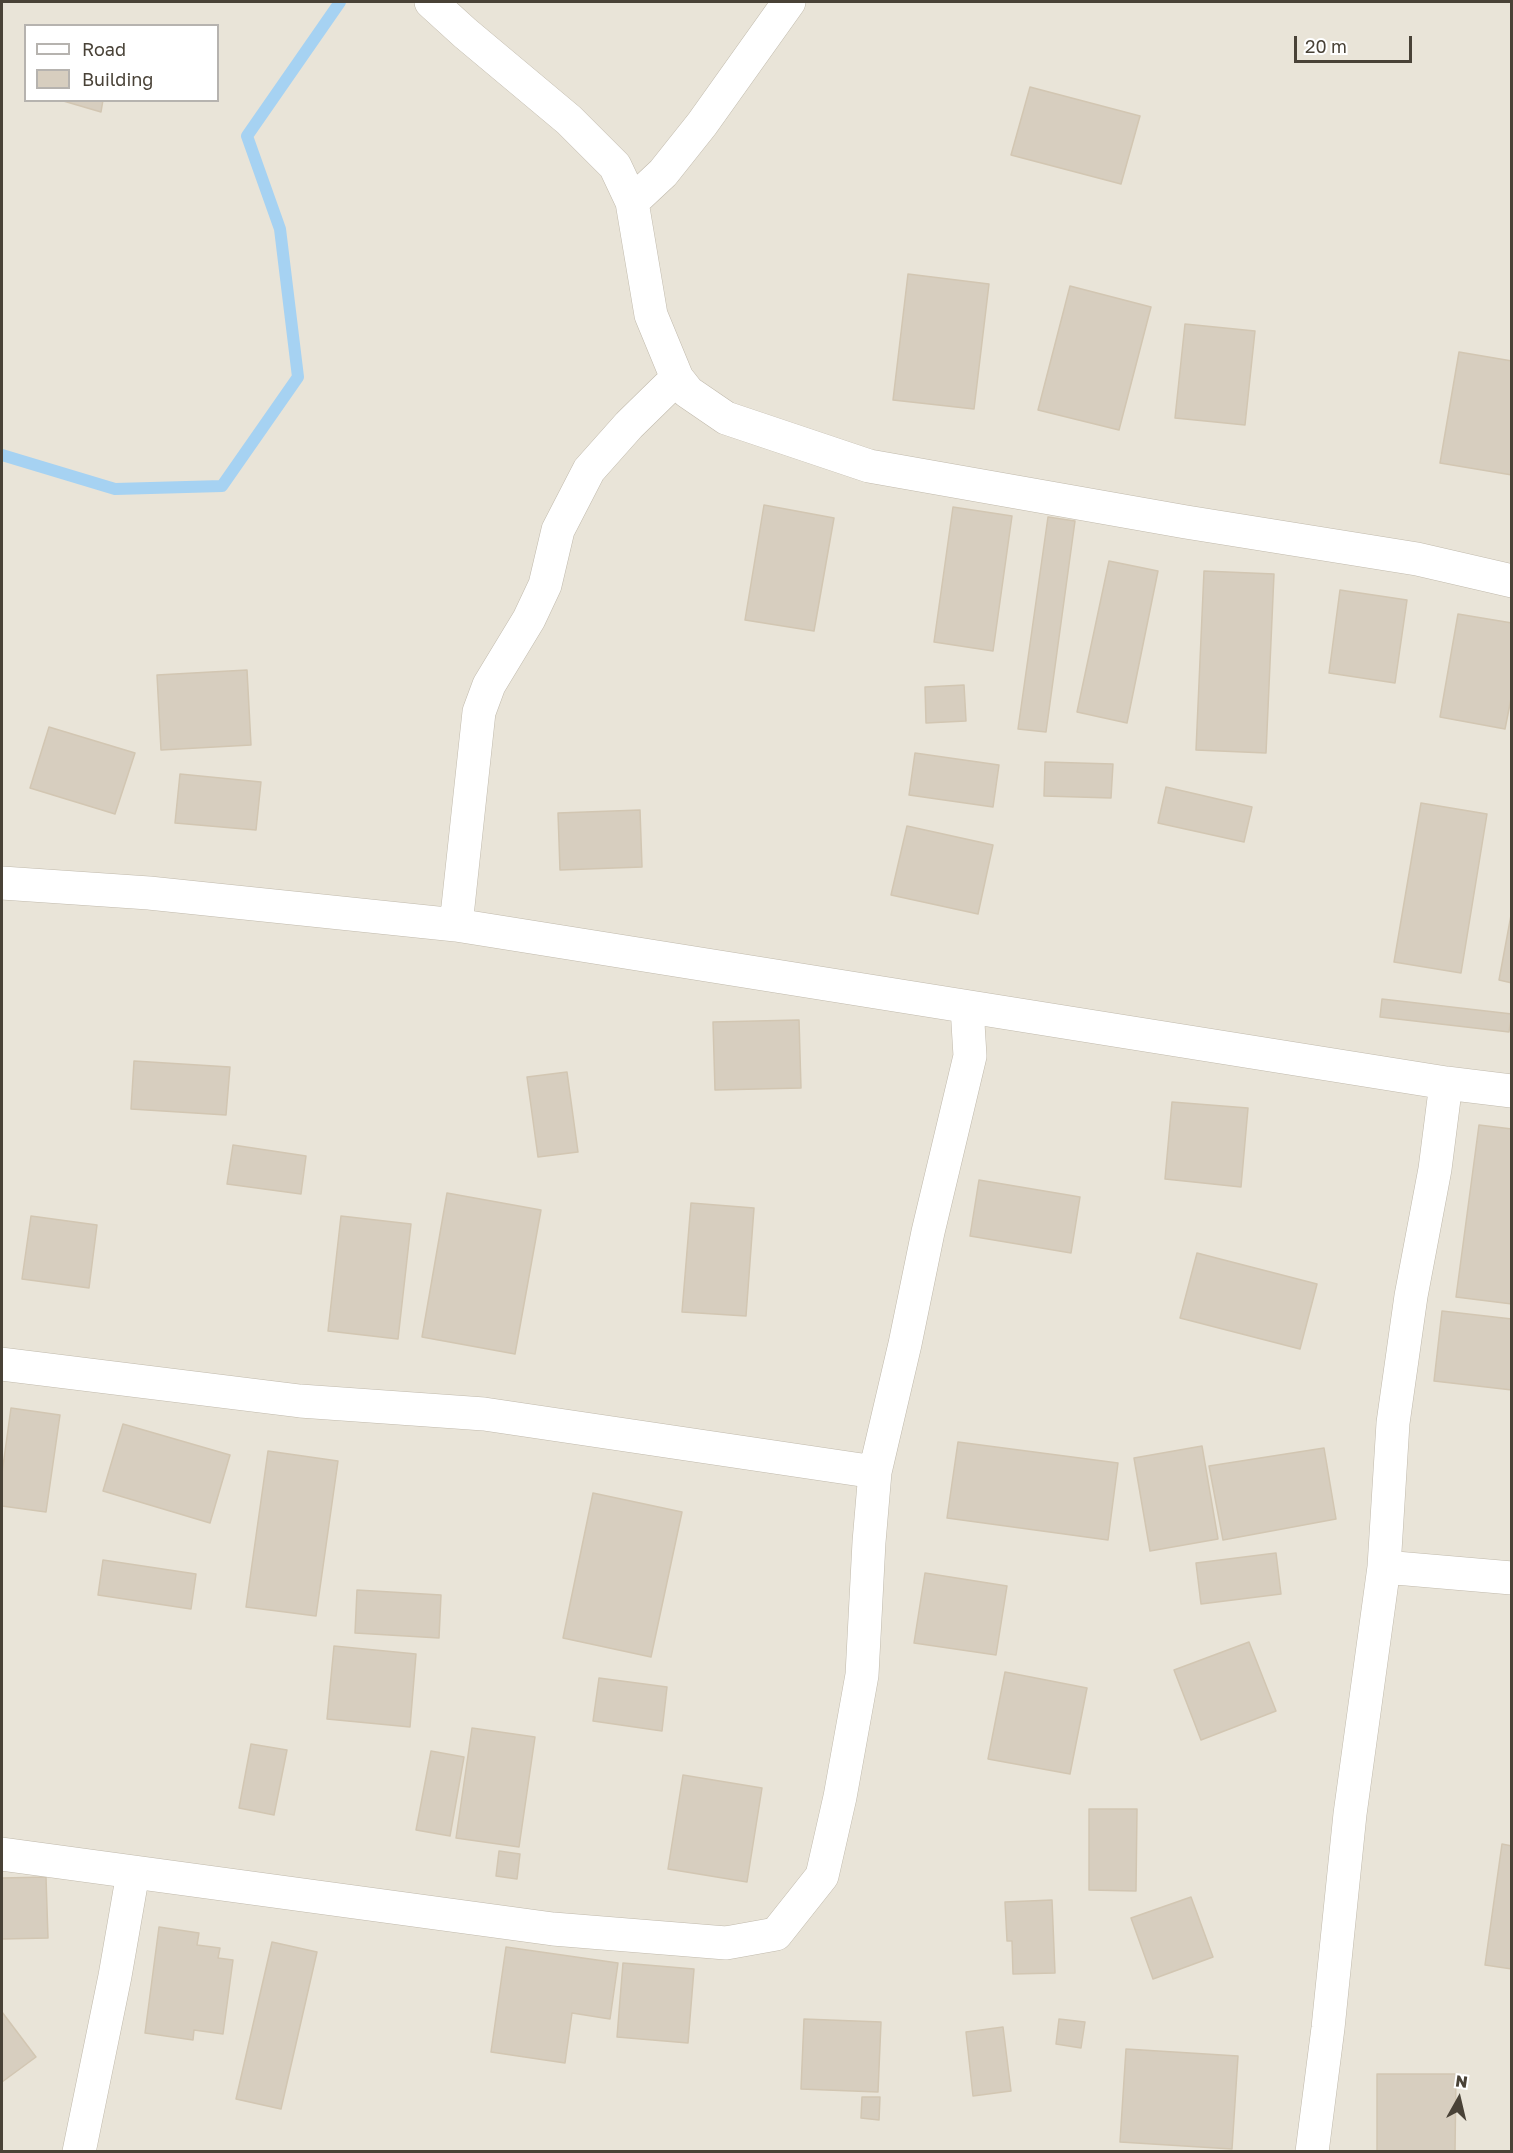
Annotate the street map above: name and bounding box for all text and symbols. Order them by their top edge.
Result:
legend [24,24,219,102]
scale bar [1297,24,1416,62]
text: 20 m [1305,35,1347,57]
text: Road [82,38,126,60]
text: Building [82,68,153,90]
north arrow [1429,2069,1489,2129]
text: N [1454,2070,1469,2092]

